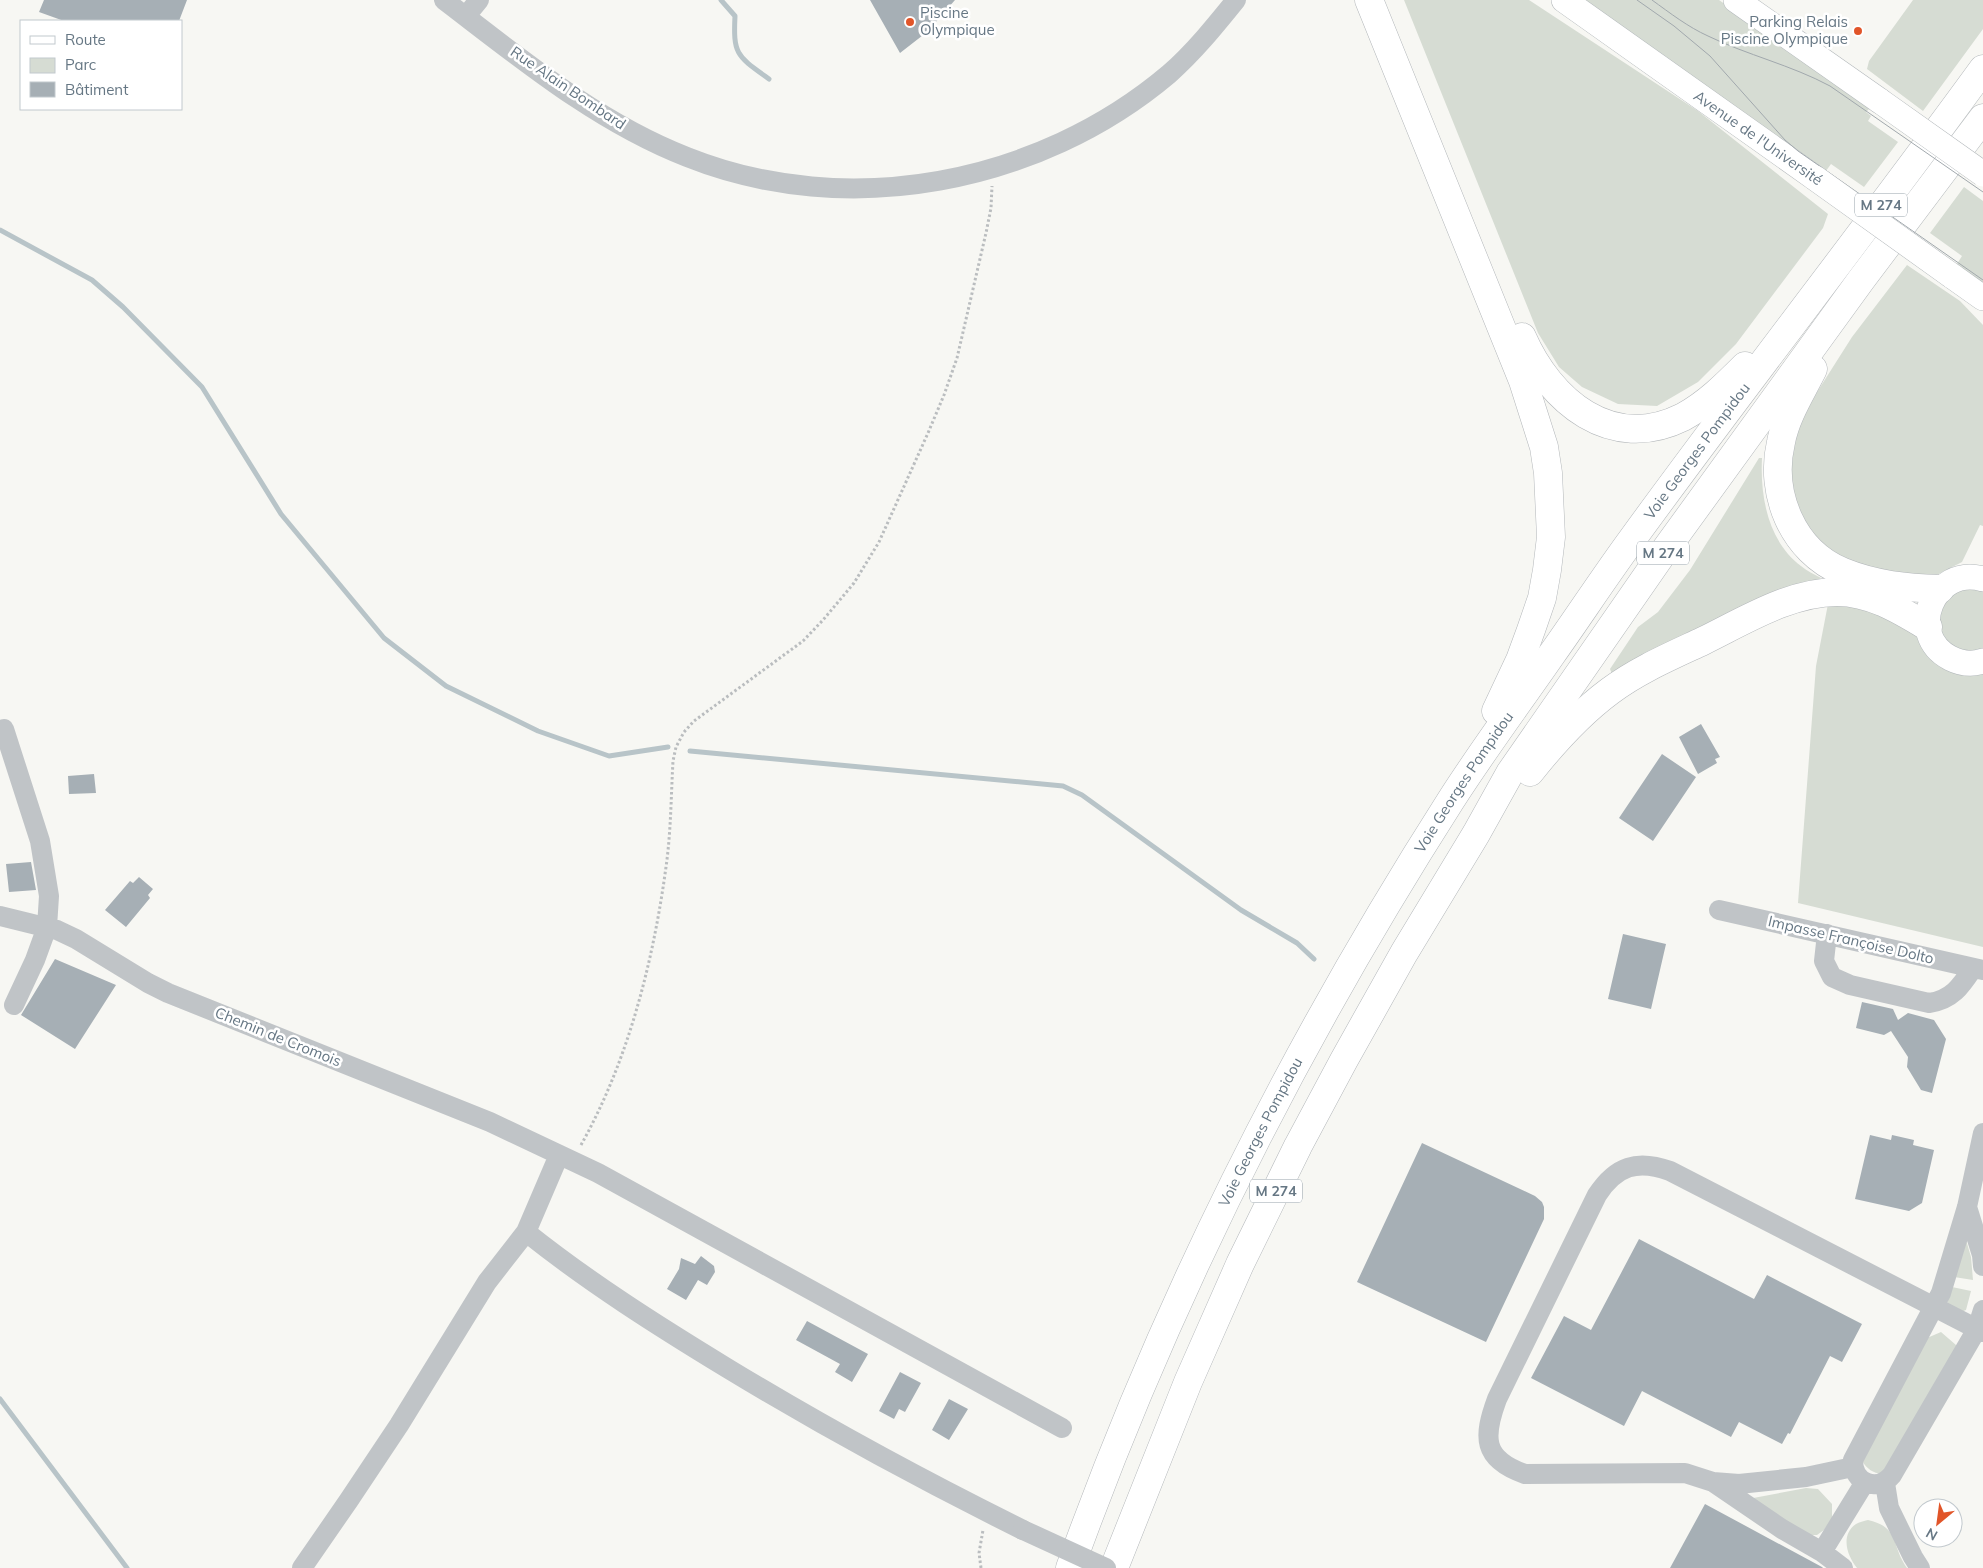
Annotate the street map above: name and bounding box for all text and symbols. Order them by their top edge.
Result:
place label: Piscine Olympique [920,3,995,39]
place label: Parking Relais Piscine Olympique [1721,12,1848,48]
marker: Piscine Olympique [904,16,916,28]
legend [20,20,182,110]
marker: Parking Relais Piscine Olympique [1852,25,1864,37]
text: Route [65,30,106,49]
street label: Rue Alain Bombard [507,42,630,133]
text: Parc [65,55,96,74]
text: Bâtiment [65,80,128,99]
street label: Avenue de l'Université [1690,86,1826,189]
road number: M 274 [1855,194,1907,216]
street label: Voie Georges Pompidou [1640,379,1754,523]
road number: M 274 [1637,542,1689,564]
street label: Voie Georges Pompidou [1410,708,1517,856]
street label: Impasse Françoise Dolto [1766,911,1936,968]
street label: Chemin de Cromois [212,1003,344,1071]
street label: Voie Georges Pompidou [1214,1054,1306,1210]
road number: M 274 [1250,1180,1302,1202]
north arrow [1913,1498,1963,1548]
text: N [1923,1524,1941,1545]

